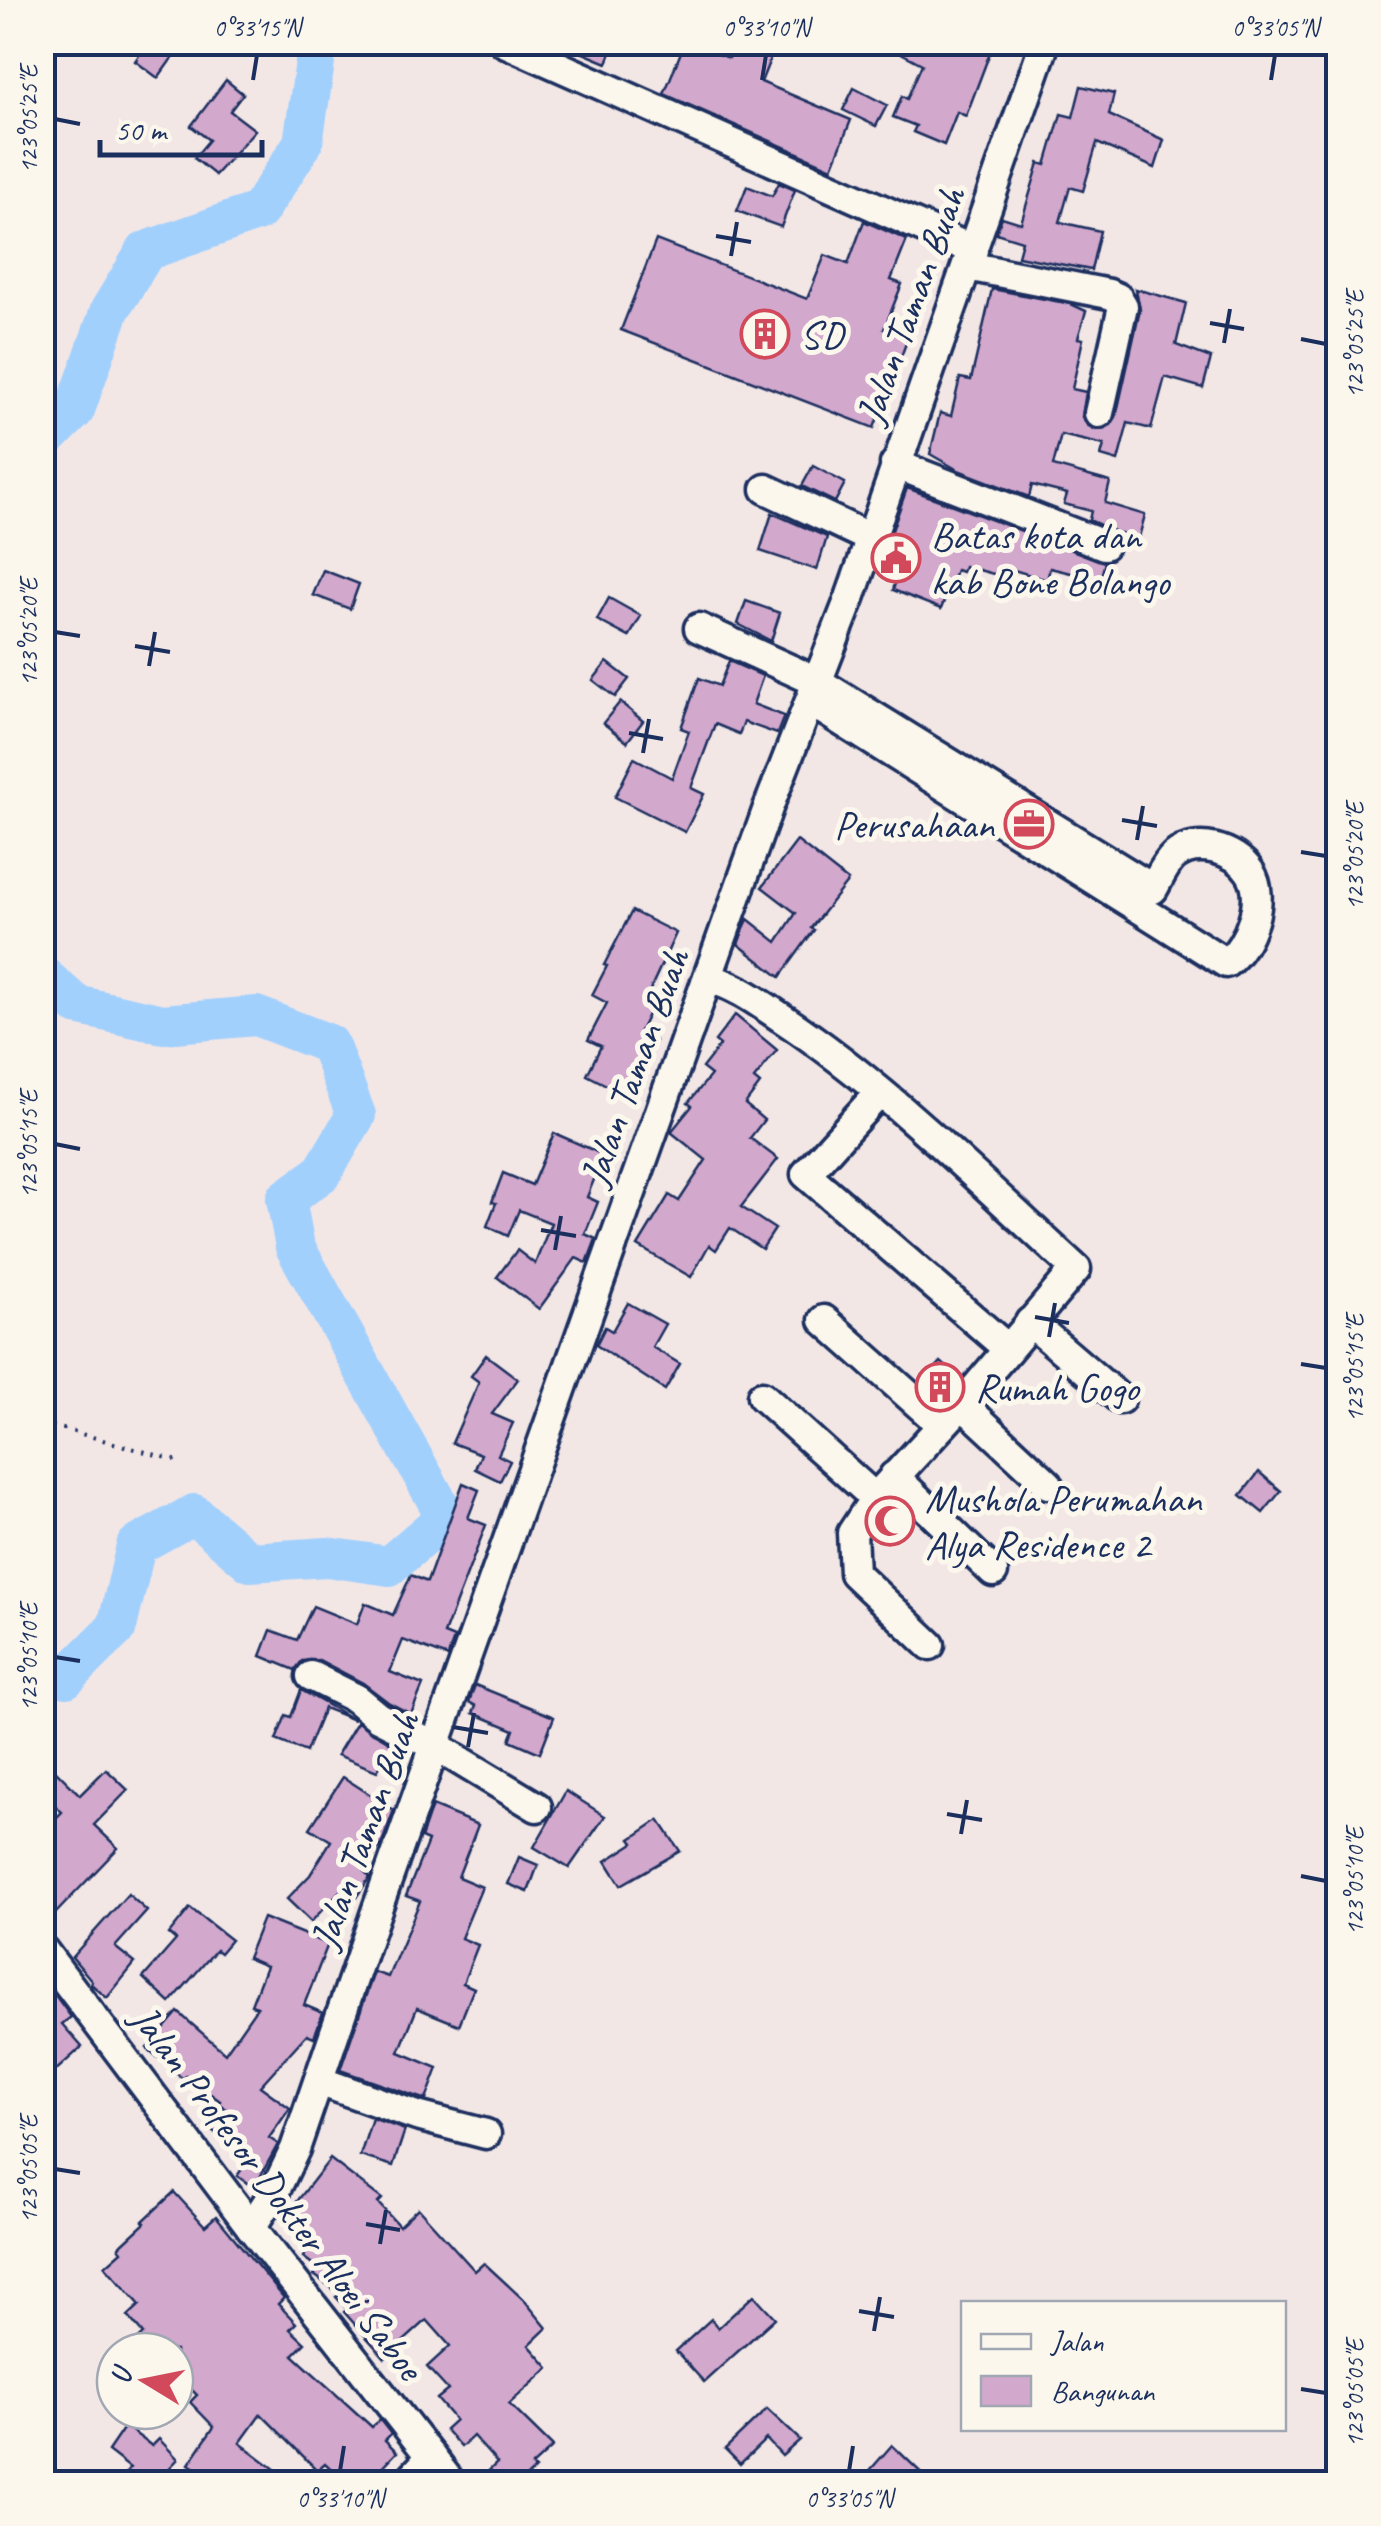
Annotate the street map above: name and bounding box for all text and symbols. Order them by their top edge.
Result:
text: 0°33'15"N [213,12,305,44]
text: 0°33'10"N [722,12,814,44]
text: 0°33'05"N [1231,12,1323,44]
text: 123°05'25"E [13,62,45,173]
scale bar [100,95,262,157]
text: 50 m [115,111,168,149]
street label: Jalan Taman Buah [844,179,977,432]
text: 123°05'25"E [1339,287,1371,398]
building icon: SD [739,308,791,360]
place label: SD [800,310,846,360]
place label: Batas kota dan kab Bone Bolango [931,511,1171,607]
public building icon: Batas kota dan kab Bone Bolango [870,532,922,584]
text: 123°05'20"E [13,575,45,686]
office icon: Perusahaan [1003,798,1055,850]
text: 123°05'20"E [1339,799,1371,910]
place label: Perusahaan [834,800,995,850]
street label: Jalan Taman Buah [568,941,701,1194]
text: 123°05'15"E [13,1087,45,1198]
text: 123°05'15"E [1339,1311,1371,1422]
building icon: Rumah Gogo [914,1361,966,1413]
place label: Rumah Gogo [975,1363,1141,1413]
place label: Mushola Perumahan Alya Residence 2 [925,1474,1202,1570]
mosque icon: Mushola Perumahan Alya Residence 2 [864,1495,916,1547]
text: 123°05'10"E [13,1600,45,1711]
street label: Jalan Taman Buah [298,1704,431,1957]
text: 123°05'10"E [1339,1824,1371,1935]
street label: Jalan Profesor Dokter Aloei Saboe [119,1994,436,2392]
text: 123°05'05"E [13,2112,45,2223]
legend [961,2301,1286,2431]
text: Jalan [1049,2322,1104,2360]
north arrow [95,2331,195,2431]
text: 123°05'05"E [1339,2336,1371,2447]
text: U [102,2362,140,2386]
text: Bangunan [1051,2372,1156,2410]
text: 0°33'10"N [296,2483,388,2515]
text: 0°33'05"N [805,2483,897,2515]

